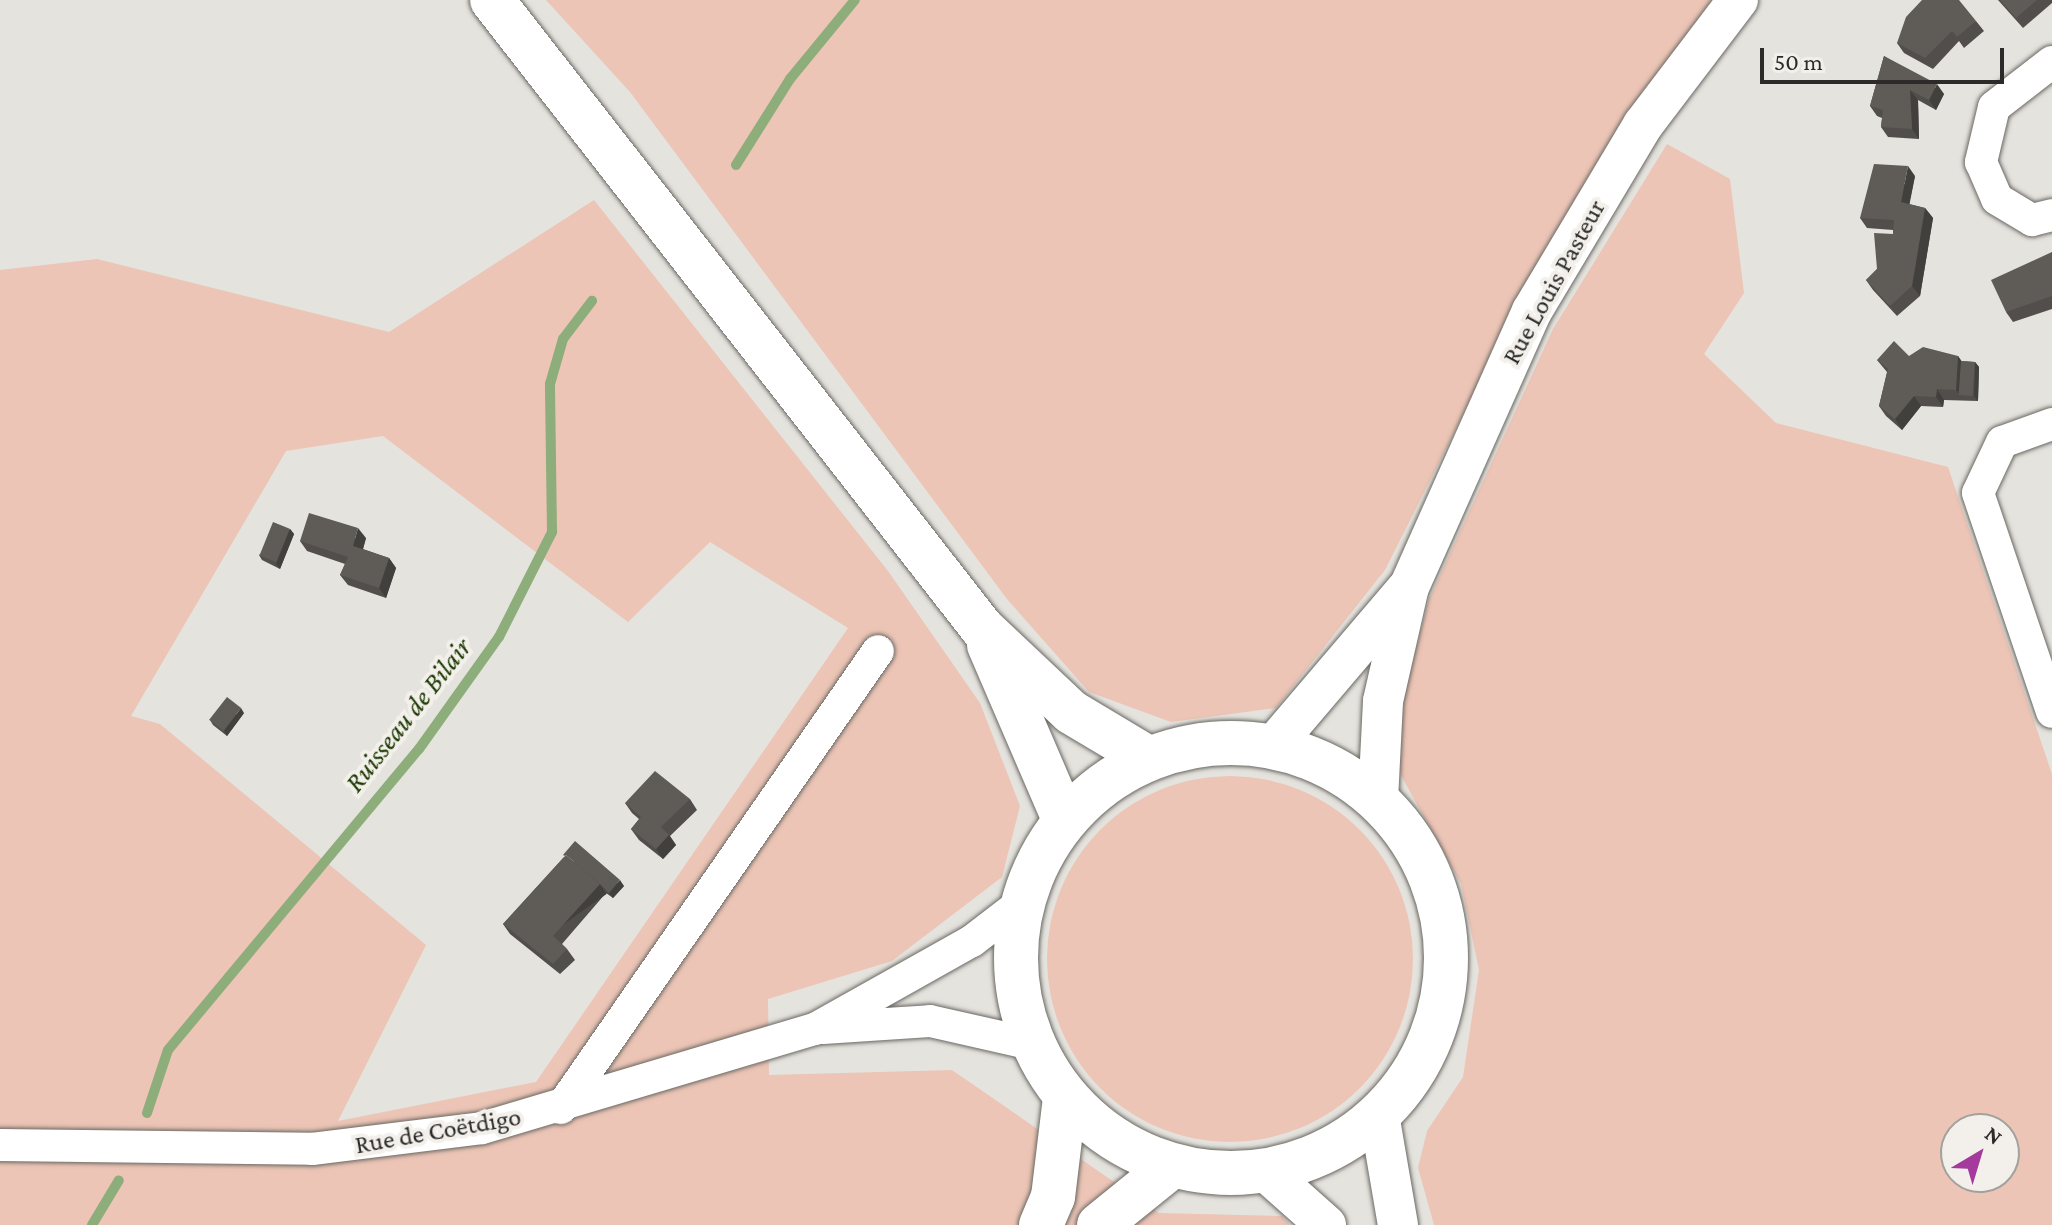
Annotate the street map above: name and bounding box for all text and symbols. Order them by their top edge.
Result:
scale bar [1764,32,2008,82]
text: 50 m [1774,48,1823,75]
street label: Rue Louis Pasteur [1496,194,1612,370]
water label: Ruisseau de Bilair [337,631,479,799]
street label: Rue de Coëtdigo [353,1101,523,1161]
north arrow [1940,1113,2020,1193]
text: N [1980,1121,2007,1150]

